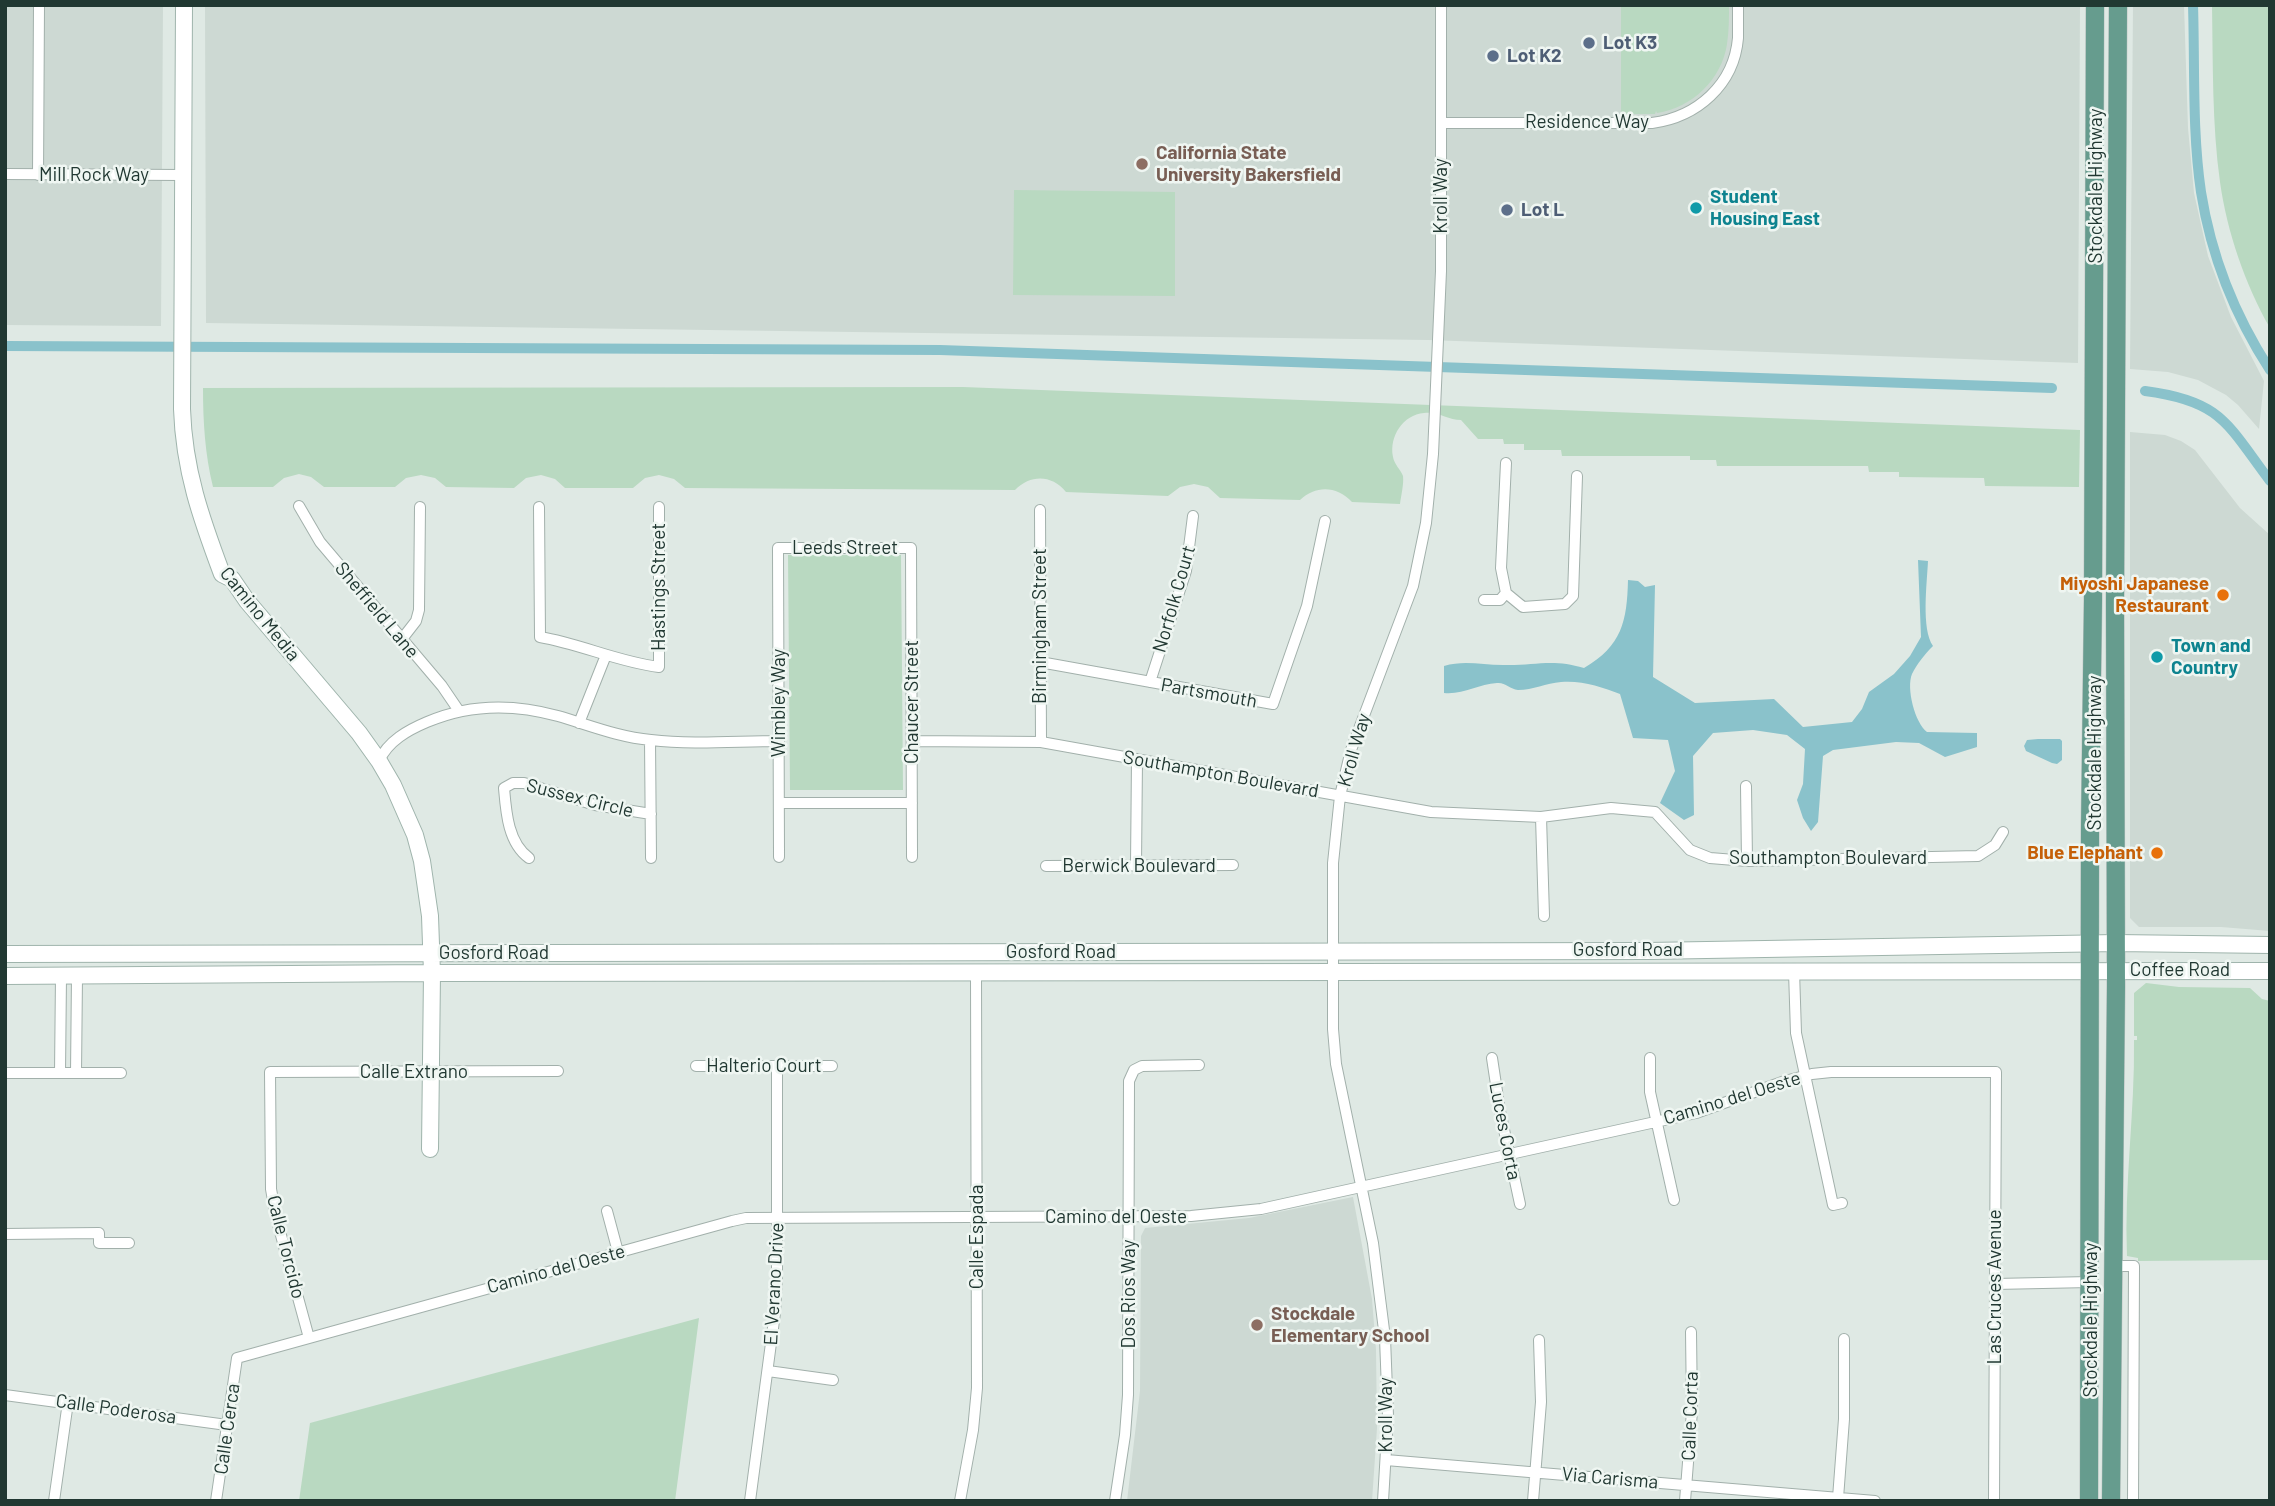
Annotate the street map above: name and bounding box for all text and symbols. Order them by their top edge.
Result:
place label: Lot K3 [1603,32,1657,54]
marker: Lot K3 [1581,35,1597,51]
place label: Lot K2 [1507,45,1562,67]
marker: Lot K2 [1485,48,1501,64]
street label: Stockdale Highway [2085,109,2107,263]
street label: Residence Way [1525,111,1649,133]
place label: California State University Bakersfield [1156,142,1341,186]
marker: California State University Bakersfield [1134,156,1150,172]
street label: Kroll Way [1430,158,1452,234]
street label: Mill Rock Way [39,164,149,186]
place label: Student Housing East [1710,186,1820,230]
place label: Lot L [1521,199,1564,221]
marker: Student Housing East [1688,200,1704,216]
marker: Lot L [1499,202,1515,218]
street label: Hastings Street [648,523,670,651]
street label: Leeds Street [792,537,898,559]
street label: Norfolk Court [1148,543,1200,655]
street label: Birmingham Street [1029,548,1051,704]
street label: Sheffield Lane [330,557,424,663]
street label: Camino Media [215,562,305,666]
place label: Miyoshi Japanese Restaurant [2060,573,2209,617]
marker: Miyoshi Japanese Restaurant [2215,587,2231,603]
place label: Town and Country [2171,635,2251,679]
street label: Chaucer Street [901,640,923,764]
street label: Wimbley Way [768,649,790,757]
marker: Town and Country [2149,649,2165,665]
street label: Partsmouth [1159,673,1259,713]
street label: Stockdale Highway [2084,676,2106,830]
street label: Kroll Way [1333,711,1375,789]
street label: Southampton Boulevard [1121,746,1321,802]
street label: Sussex Circle [524,774,636,822]
place label: Blue Elephant [2027,842,2143,864]
marker: Blue Elephant [2149,845,2165,861]
street label: Southampton Boulevard [1729,847,1927,869]
street label: Berwick Boulevard [1062,855,1216,877]
street label: Gosford Road [1573,939,1683,961]
street label: Gosford Road [1006,941,1116,963]
street label: Gosford Road [439,942,549,964]
street label: Coffee Road [2130,959,2230,981]
street label: Halterio Court [706,1055,822,1077]
street label: Calle Extrano [360,1061,468,1083]
street label: Camino del Oeste [1661,1066,1803,1130]
street label: Luces Corta [1484,1080,1526,1182]
street label: Calle Espada [966,1185,988,1289]
street label: Calle Torcido [262,1193,310,1301]
street label: Camino del Oeste [1045,1206,1187,1228]
street label: Las Cruces Avenue [1984,1209,2006,1365]
street label: El Verano Drive [759,1222,789,1346]
street label: Camino del Oeste [484,1240,628,1298]
street label: Dos Rios Way [1118,1240,1140,1348]
street label: Stockdale Highway [2080,1243,2102,1397]
place label: Stockdale Elementary School [1271,1303,1429,1347]
marker: Stockdale Elementary School [1249,1317,1265,1333]
street label: Calle Corta [1677,1371,1703,1461]
street label: Kroll Way [1375,1377,1397,1453]
street label: Calle Cerca [209,1382,245,1476]
street label: Calle Poderosa [54,1389,178,1429]
street label: Via Carisma [1561,1462,1659,1494]

